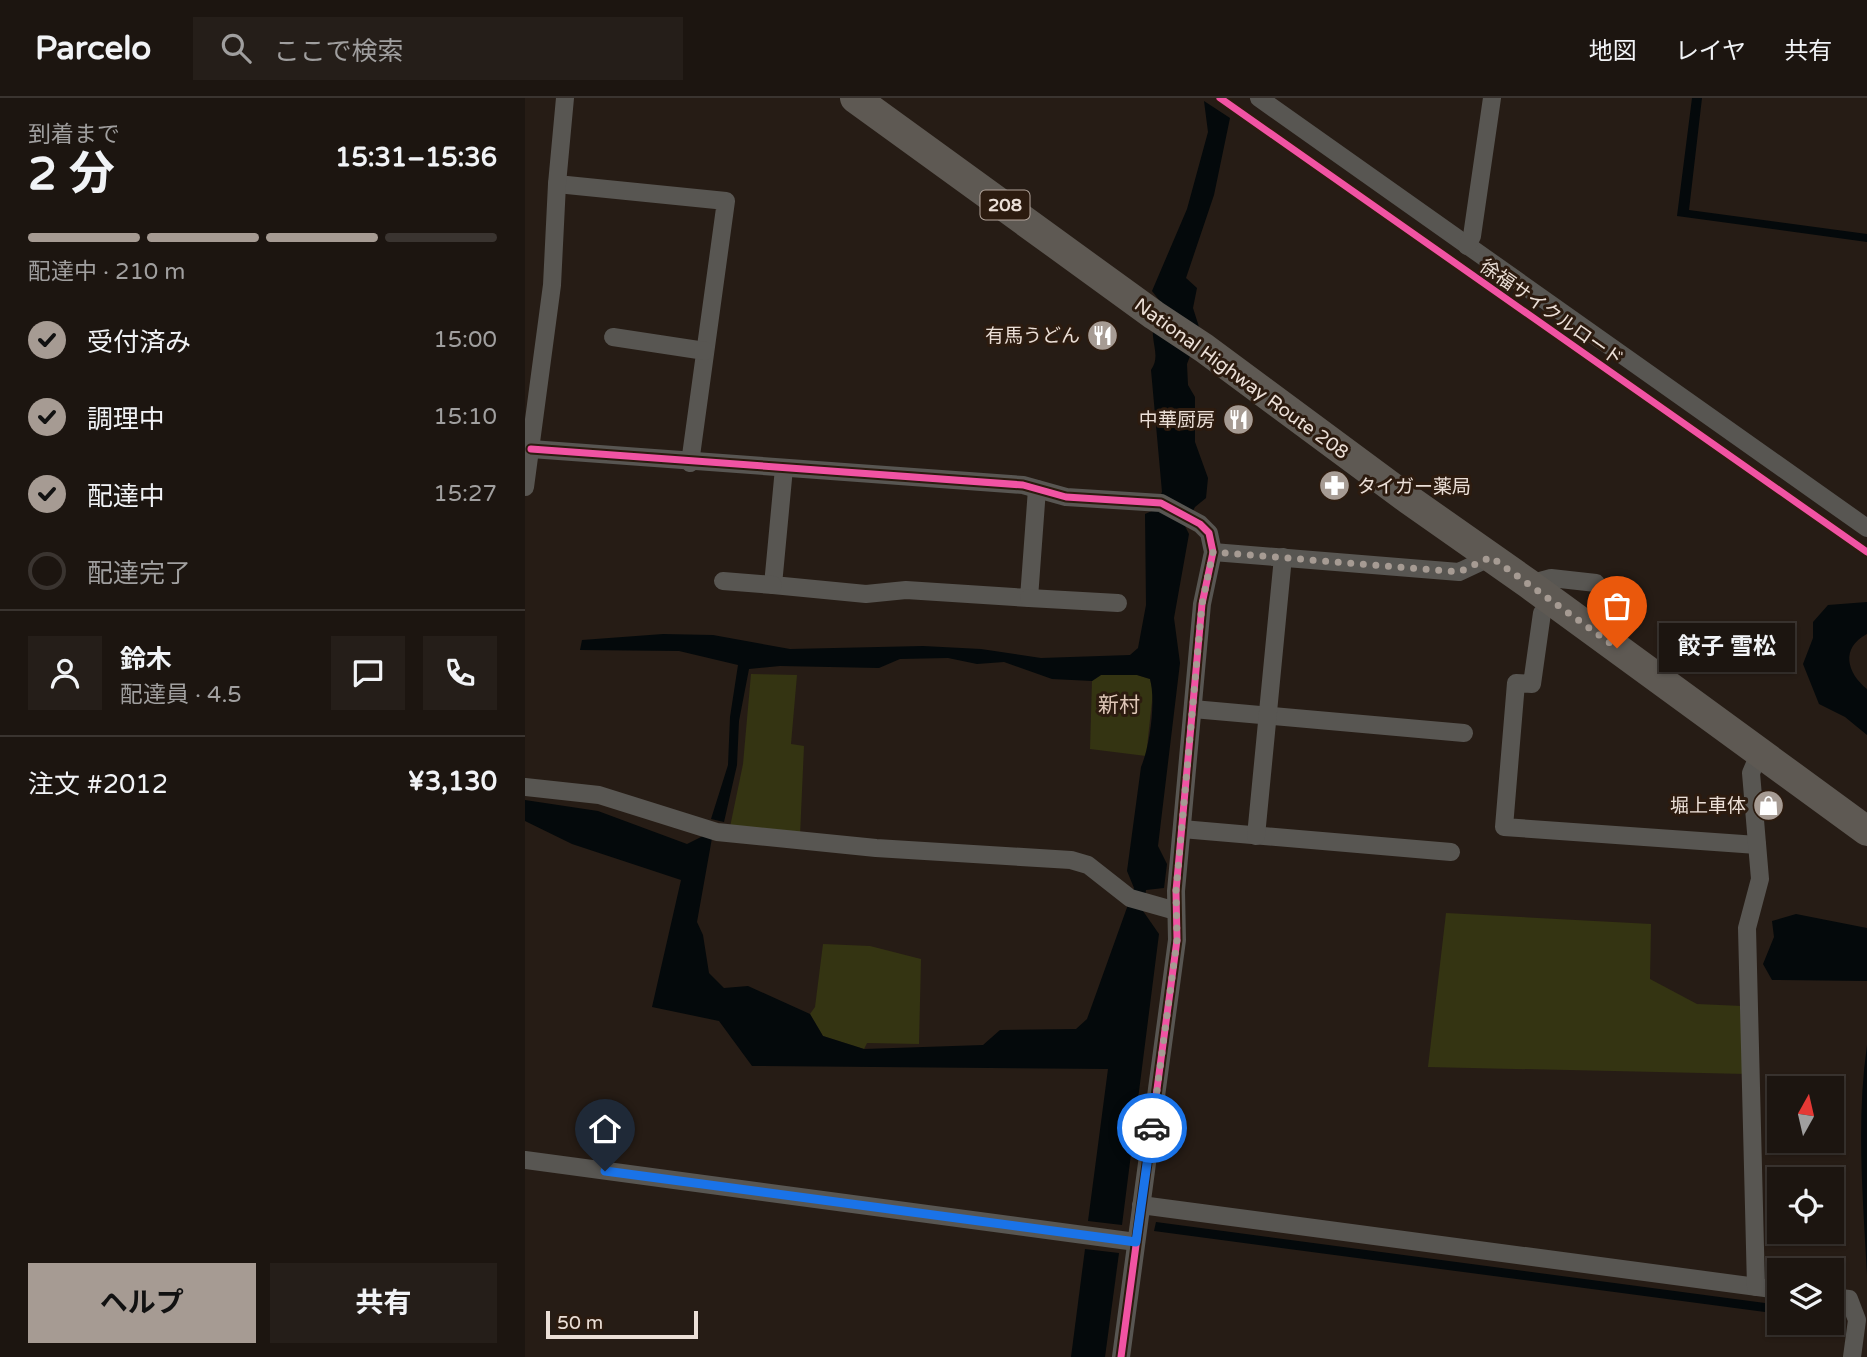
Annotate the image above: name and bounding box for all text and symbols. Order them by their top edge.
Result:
search box [193,17,683,80]
text: Parcelo [35,29,151,68]
icon: search [217,29,255,67]
text: ここで検索 [273,36,403,67]
text: 地図 [1589,37,1637,66]
text: レイヤ [1675,37,1746,66]
text: 共有 [1784,37,1832,66]
text: 到着まで [28,121,120,149]
text: 15:31–15:36 [335,142,497,173]
text: 2 分 [28,147,115,202]
road number: 208 [981,190,1029,220]
street label: 徐福サイクルロード [1475,255,1627,371]
text: 配達中 · 210 m [28,258,185,286]
street label: National Highway Route 208 [1130,294,1353,464]
restaurant icon: 有馬うどん [1086,318,1120,352]
icon: check [28,321,66,359]
place label: 有馬うどん [985,325,1080,347]
text: 15:00 [433,326,497,354]
text: 受付済み [87,327,191,358]
icon: check [28,398,66,436]
restaurant icon: 中華厨房 [1221,402,1255,436]
text: 15:10 [433,403,497,431]
text: 調理中 [87,404,165,435]
place label: 中華厨房 [1139,409,1215,431]
pharmacy icon: タイガー薬局 [1317,469,1351,503]
icon: check [28,475,66,513]
place label: タイガー薬局 [1357,476,1471,498]
text: 15:27 [433,480,497,508]
text: 配達中 [87,481,165,512]
text: 配達完了 [87,558,191,589]
pin [1587,576,1647,648]
icon: bag [1598,587,1636,625]
callout: 餃子 雪松 [1659,624,1795,672]
text: 餃子 雪松 [1678,633,1776,661]
button: person [28,636,102,710]
button: chat [331,636,405,710]
button: phone [423,636,497,710]
text: 鈴木 [120,644,172,675]
text: 配達員 · 4.5 [120,681,242,709]
district label: 新村 [1098,693,1140,718]
text: ¥3,130 [408,766,497,797]
text: 注文 #2012 [28,769,168,800]
shop icon: 堀上車体 [1752,788,1786,822]
place label: 堀上車体 [1670,795,1746,817]
north arrow [1767,1076,1845,1153]
map controls [1767,1076,1844,1335]
courier [1117,1093,1187,1163]
pin [575,1099,635,1171]
icon: car [1133,1109,1171,1147]
icon: home [586,1110,624,1148]
button: locate [1767,1167,1844,1244]
button: layers [1767,1258,1844,1335]
button: ヘルプ [28,1263,256,1343]
button: 共有 [270,1263,497,1343]
scale bar [546,1308,698,1340]
text: 50 m [557,1312,603,1334]

